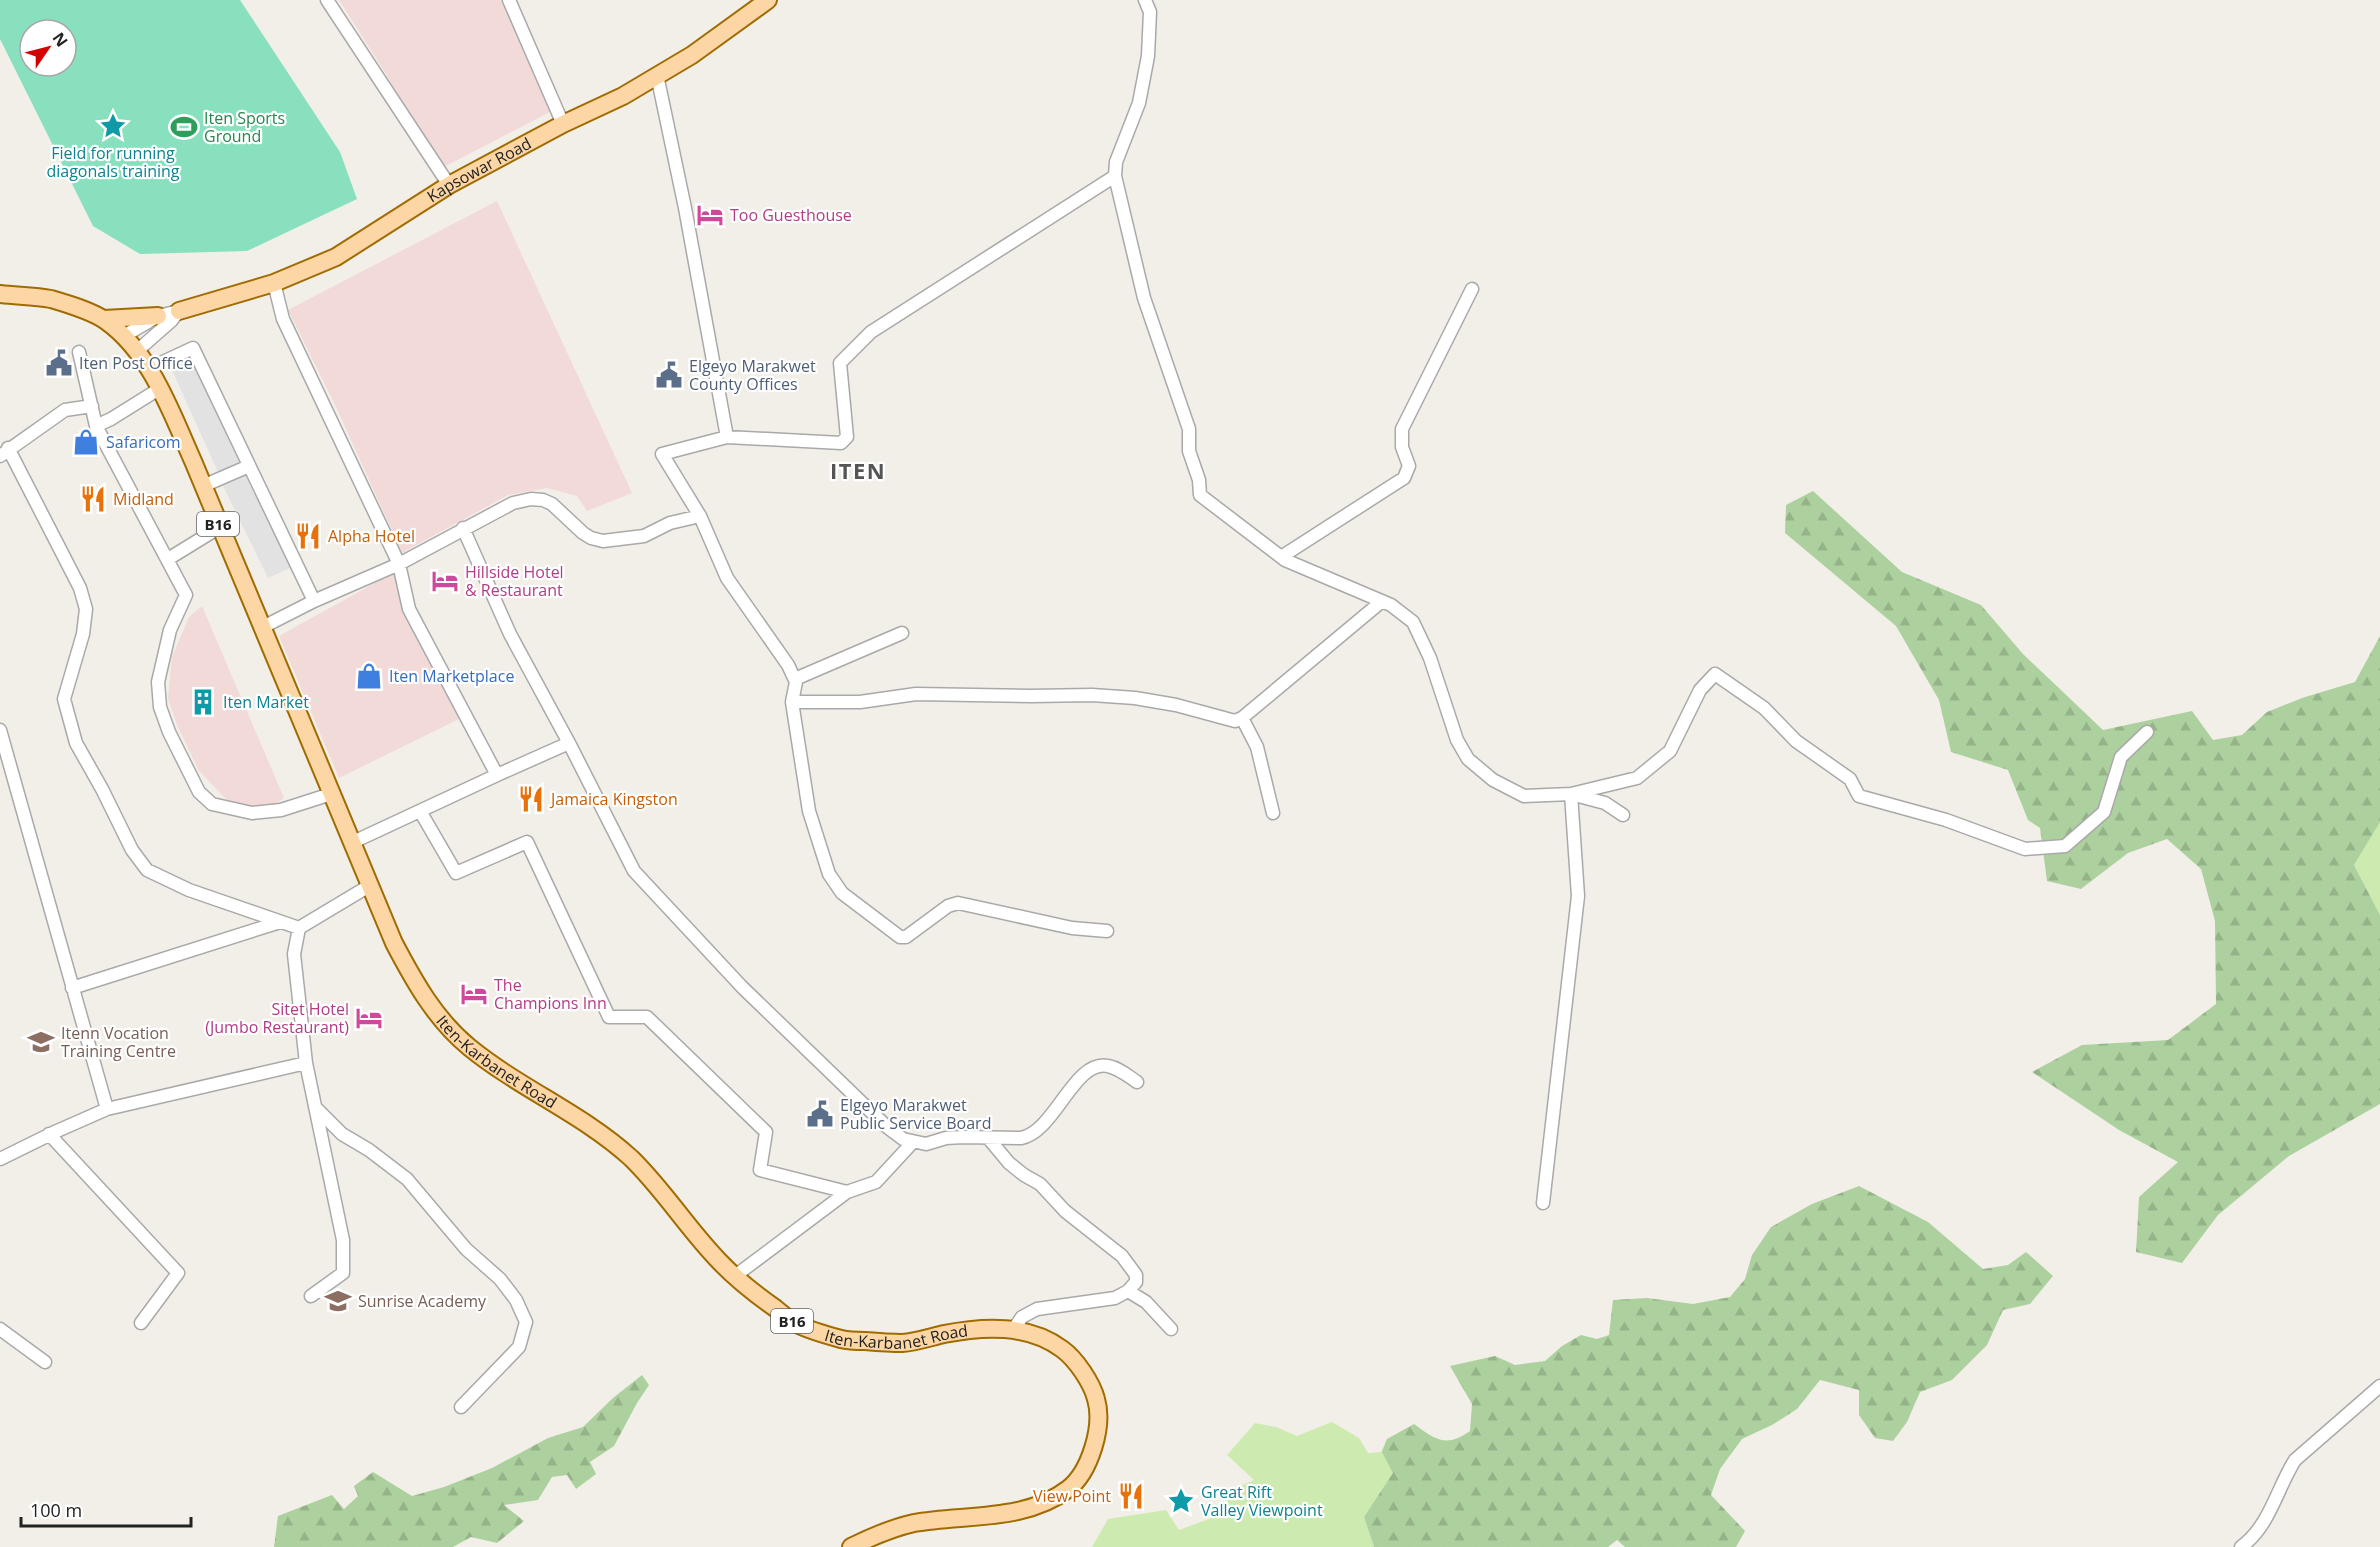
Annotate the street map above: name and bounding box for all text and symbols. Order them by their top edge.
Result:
north arrow [18,18,78,78]
text: N [48,28,73,51]
place label: Iten Sports Ground [204,107,285,147]
place icon: Field for running diagonals training [98,111,128,141]
sports icon: Iten Sports Ground [169,112,199,142]
street label: Kapsowar Road [423,132,535,207]
place label: Field for running diagonals training [46,142,180,182]
hotel icon: Too Guesthouse [695,200,725,230]
place label: Too Guesthouse [730,204,852,226]
public building icon: Iten Post Office [44,348,74,378]
place label: Iten Post Office [79,352,193,374]
place label: Elgeyo Marakwet County Offices [689,355,816,395]
public building icon: Elgeyo Marakwet County Offices [654,360,684,390]
shop icon: Safaricom [71,427,101,457]
place label: Safaricom [106,431,181,453]
district label: ITEN [830,455,886,485]
restaurant icon: Midland [78,484,108,514]
place label: Midland [113,488,174,510]
road number: B16 [197,512,239,536]
restaurant icon: Alpha Hotel [293,521,323,551]
place label: Alpha Hotel [328,525,415,547]
place label: Hillside Hotel & Restaurant [465,561,564,601]
hotel icon: Hillside Hotel & Restaurant [430,566,460,596]
shop icon: Iten Marketplace [354,661,384,691]
place label: Iten Marketplace [389,665,514,687]
building icon: Iten Market [188,687,218,717]
place label: Iten Market [223,691,309,713]
restaurant icon: Jamaica Kingston [516,784,546,814]
place label: Jamaica Kingston [549,788,678,810]
place label: The Champions Inn [494,974,607,1014]
hotel icon: The Champions Inn [459,979,489,1009]
place label: Sitet Hotel (Jumbo Restaurant) [205,998,349,1038]
hotel icon: Sitet Hotel (Jumbo Restaurant) [354,1003,384,1033]
street label: Iten-Karbanet Road [432,1010,561,1113]
place label: Itenn Vocation Training Centre [61,1022,176,1062]
school or university icon: Itenn Vocation Training Centre [26,1027,56,1057]
place label: Elgeyo Marakwet Public Service Board [840,1094,991,1134]
public building icon: Elgeyo Marakwet Public Service Board [805,1099,835,1129]
school or university icon: Sunrise Academy [323,1286,353,1316]
place label: Sunrise Academy [358,1290,487,1312]
road number: B16 [771,1309,813,1333]
street label: Iten-Karbanet Road [822,1319,969,1354]
restaurant icon: View Point [1116,1481,1146,1511]
place label: Great Rift Valley Viewpoint [1201,1481,1323,1521]
place label: View Point [1033,1485,1111,1507]
place icon: Great Rift Valley Viewpoint [1166,1486,1196,1516]
scale bar [21,1490,190,1528]
text: 100 m [30,1498,82,1522]

